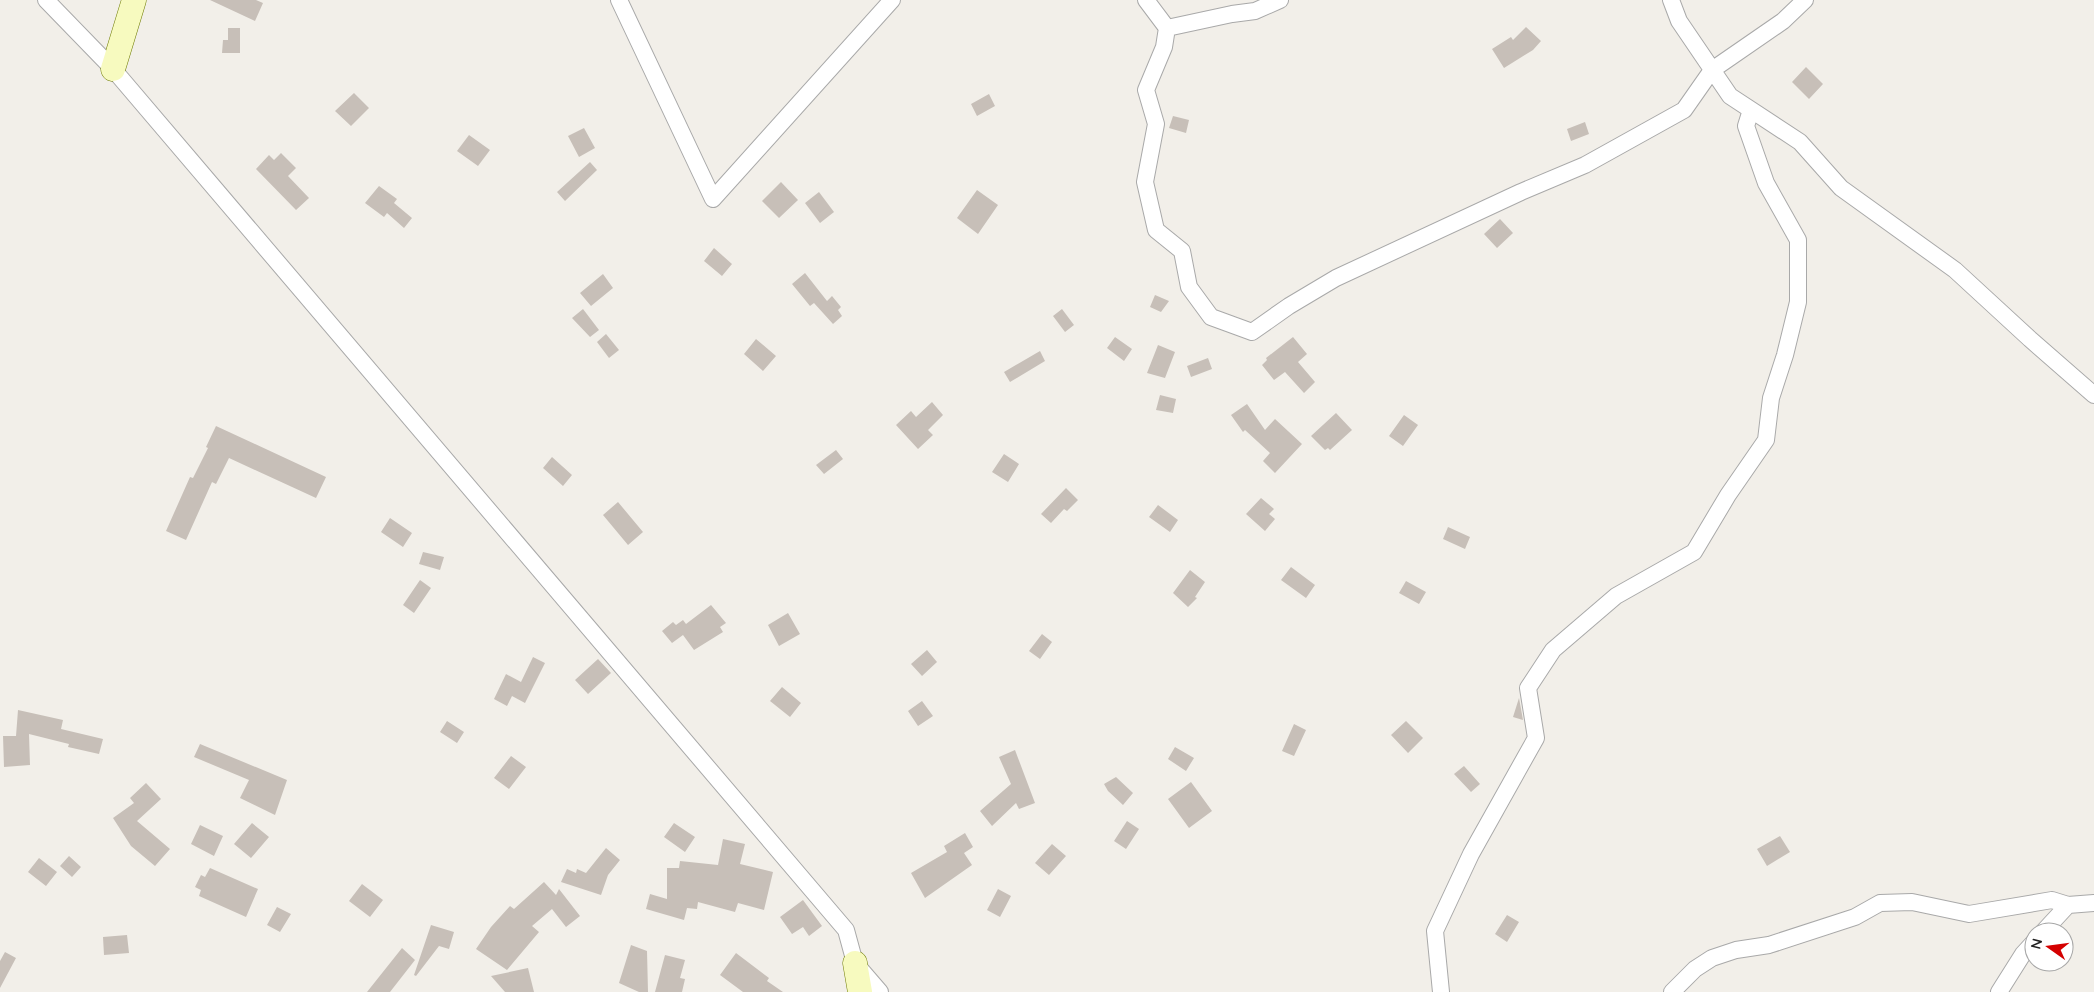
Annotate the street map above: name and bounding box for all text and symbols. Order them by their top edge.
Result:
north arrow [2024,922,2074,972]
text: N [2026,937,2046,951]

